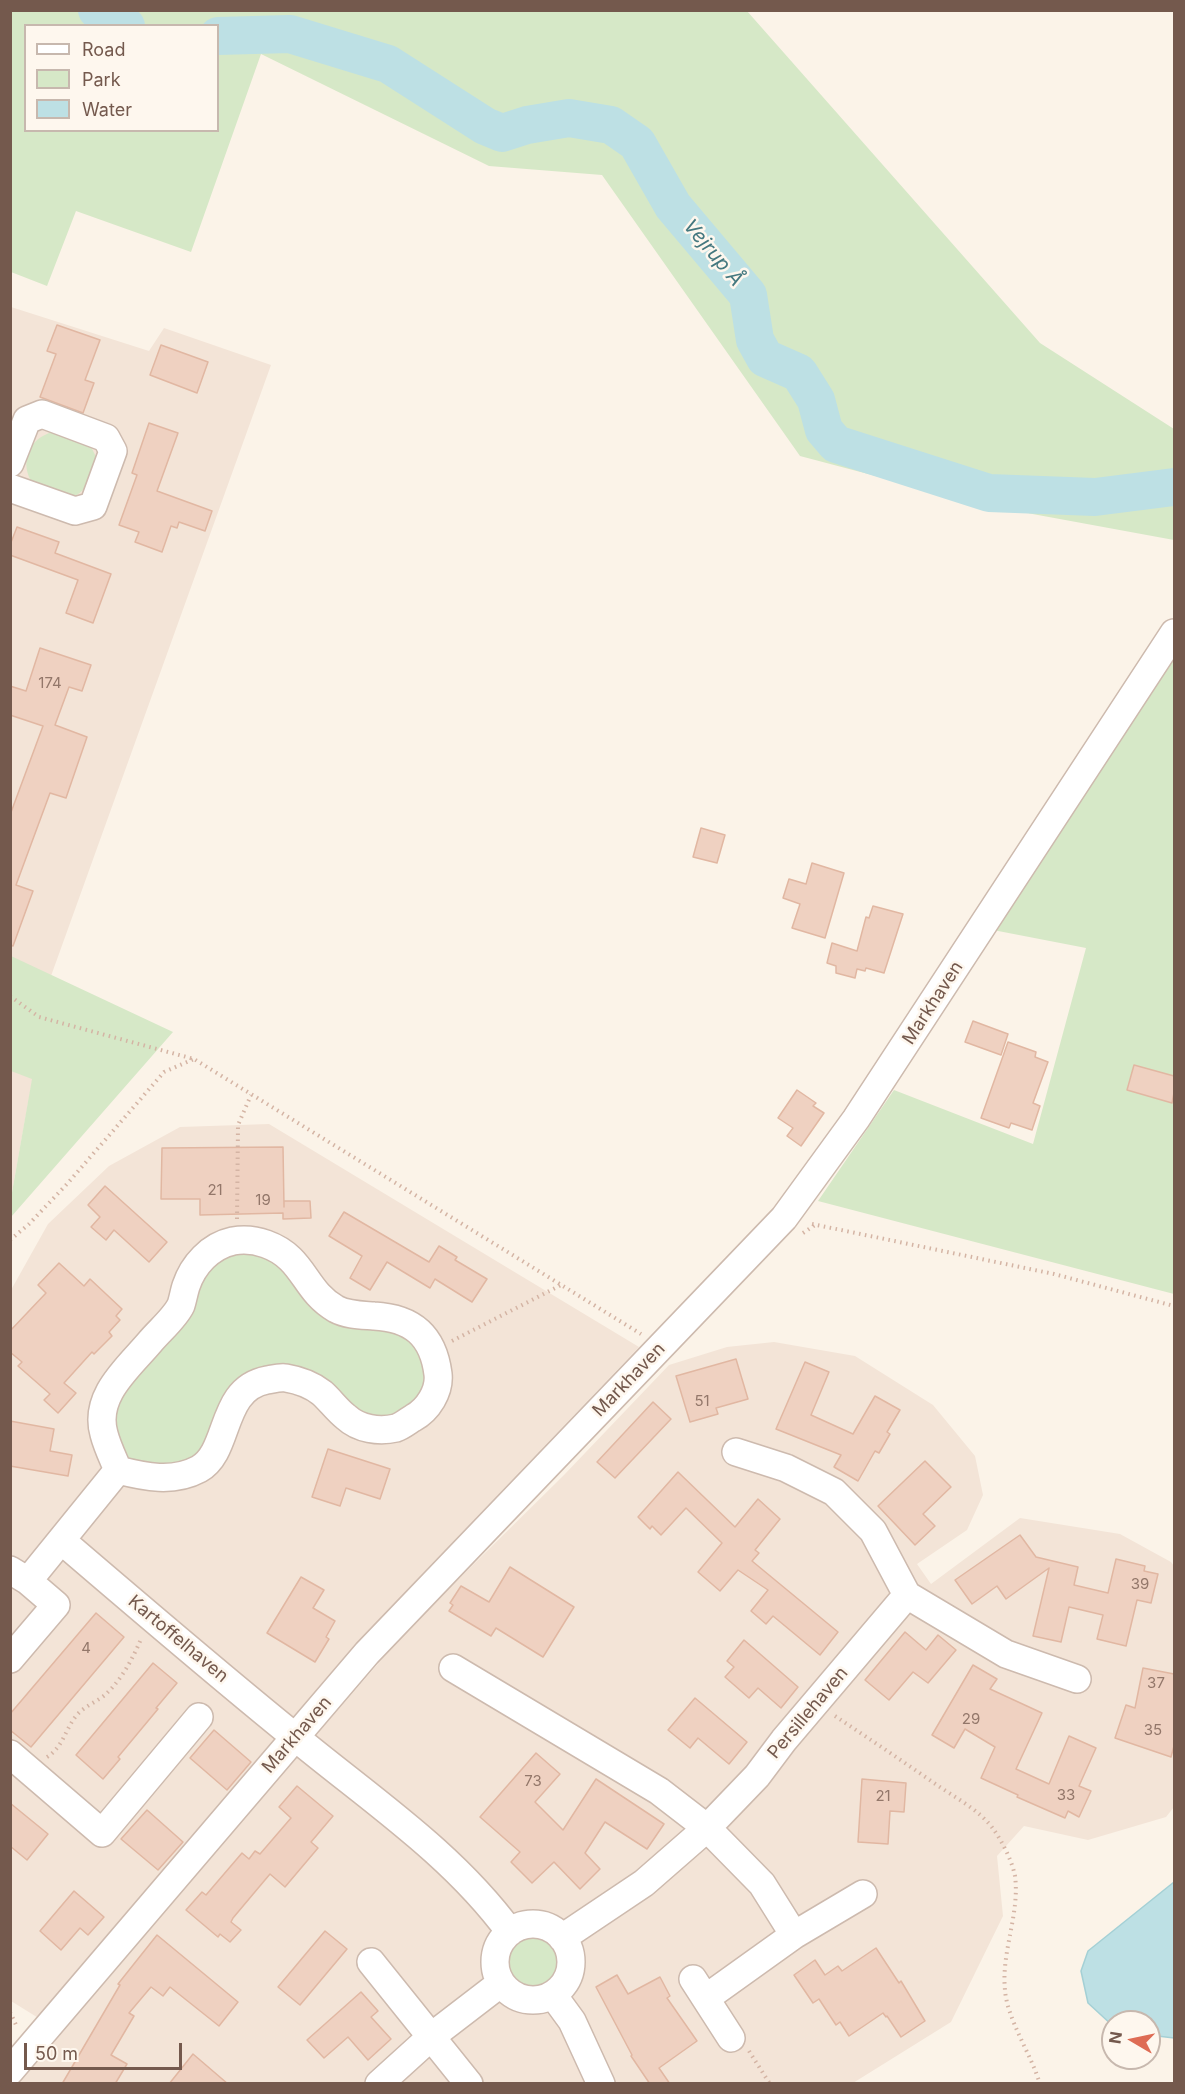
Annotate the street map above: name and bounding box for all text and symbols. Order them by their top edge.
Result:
legend [24,24,219,132]
text: Road [82,39,125,60]
text: Park [82,69,121,90]
text: Water [82,99,132,120]
water label: Vejrup Å [678,215,748,291]
house number: 174 [38,674,62,692]
street label: Markhaven [898,957,968,1049]
house number: 21 [207,1181,223,1199]
house number: 19 [255,1191,271,1209]
street label: Markhaven [588,1338,670,1422]
house number: 51 [694,1392,710,1410]
house number: 39 [1131,1575,1149,1593]
street label: Kartoffelhaven [124,1591,232,1687]
house number: 4 [81,1639,91,1657]
street label: Persillehaven [763,1663,853,1763]
house number: 37 [1147,1674,1165,1692]
street label: Markhaven [258,1692,336,1778]
house number: 29 [962,1710,980,1728]
house number: 35 [1144,1721,1162,1739]
house number: 73 [524,1772,542,1790]
house number: 33 [1057,1786,1075,1804]
house number: 21 [875,1787,891,1805]
north arrow [1101,2010,1161,2070]
text: N [1104,2030,1126,2045]
scale bar [27,2031,184,2069]
text: 50 m [35,2043,78,2064]

